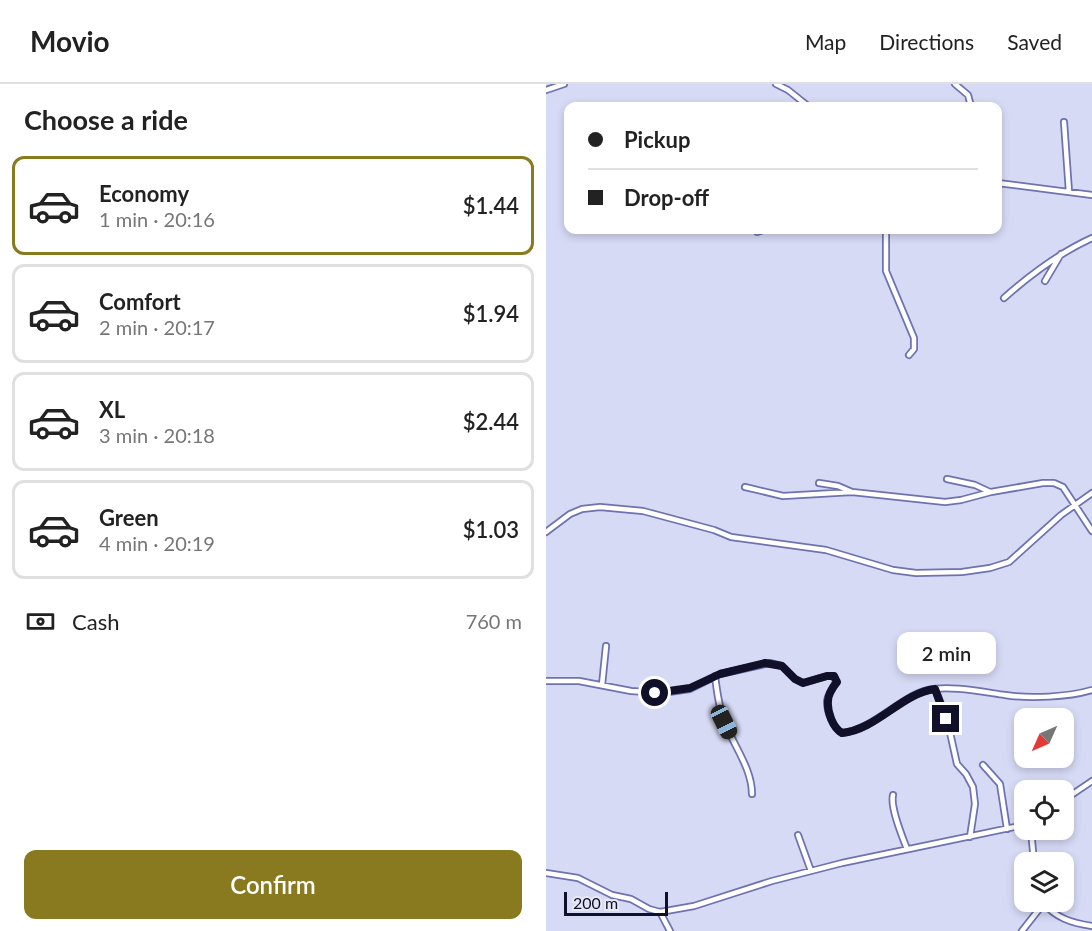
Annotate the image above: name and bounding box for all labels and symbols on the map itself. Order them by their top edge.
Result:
callout: 2 min [896,632,996,674]
route start [641,679,668,706]
car [708,702,740,742]
route end [932,705,959,732]
north arrow [1014,708,1074,768]
scale bar [564,889,668,916]

